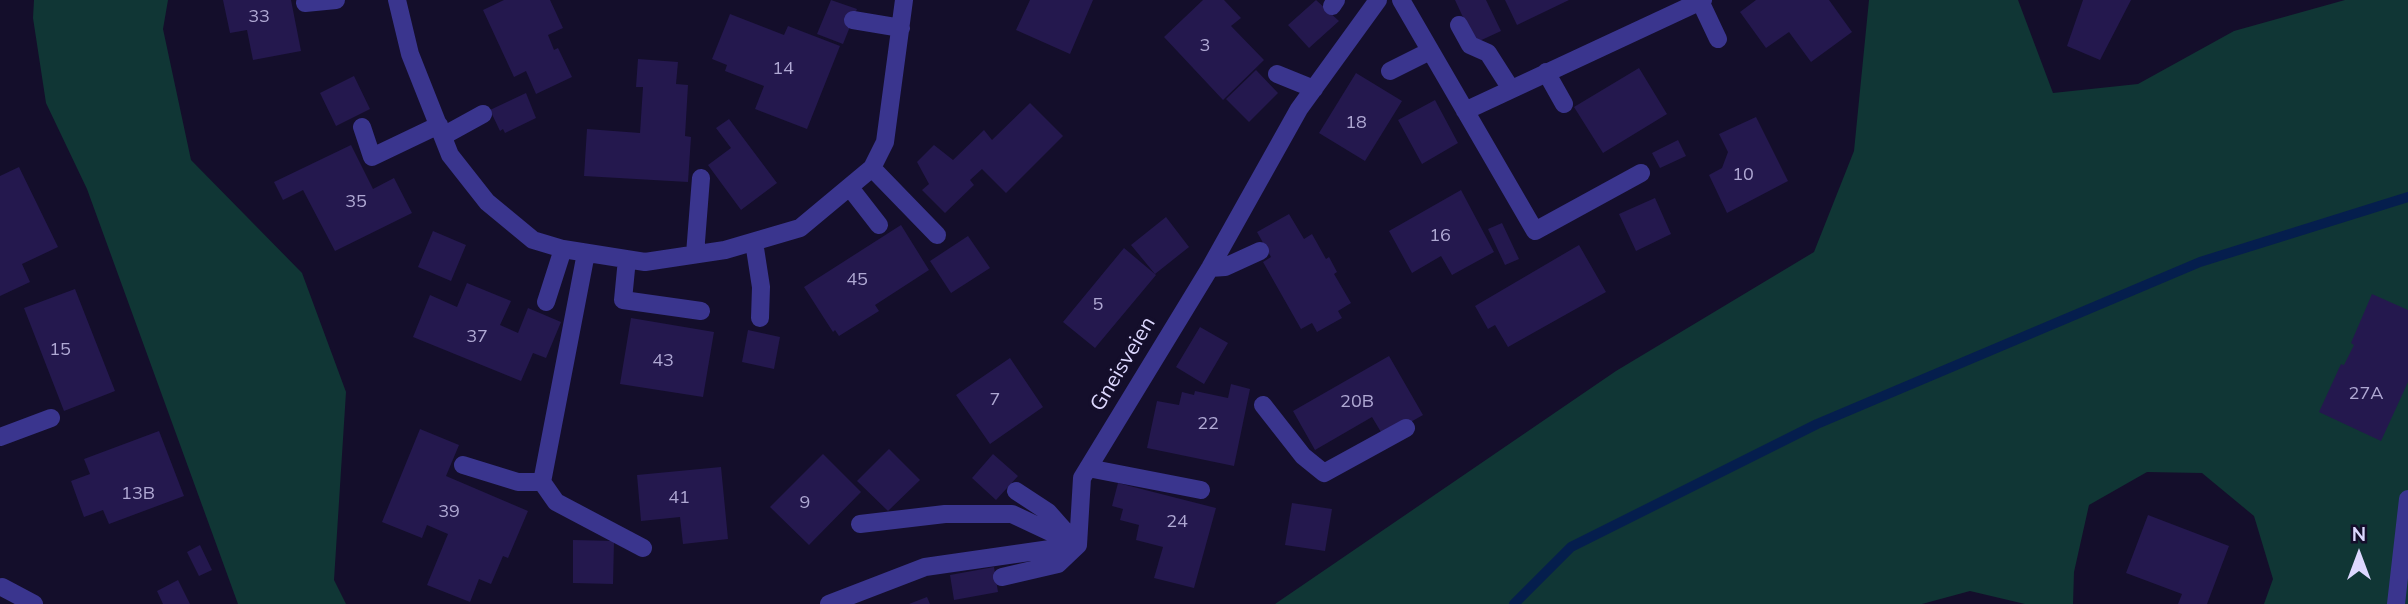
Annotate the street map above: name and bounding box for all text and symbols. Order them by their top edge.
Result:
house number: 33 [248,6,270,28]
house number: 3 [1200,35,1210,57]
house number: 14 [772,58,794,80]
house number: 18 [1345,112,1367,134]
house number: 10 [1732,164,1754,186]
house number: 35 [345,191,367,213]
house number: 16 [1429,225,1451,247]
house number: 45 [846,269,868,291]
house number: 5 [1093,294,1103,316]
street label: Gneisveien [1085,312,1161,416]
house number: 37 [466,326,488,348]
house number: 15 [49,339,71,361]
house number: 43 [652,350,674,372]
house number: 27A [2349,383,2383,405]
house number: 7 [990,389,1000,411]
house number: 20B [1340,391,1374,413]
house number: 22 [1197,413,1219,435]
house number: 13B [121,483,155,505]
house number: 41 [668,487,690,509]
house number: 9 [800,492,810,514]
house number: 39 [438,501,460,523]
house number: 24 [1166,511,1188,533]
north arrow [2324,520,2394,590]
text: N [2352,522,2366,546]

